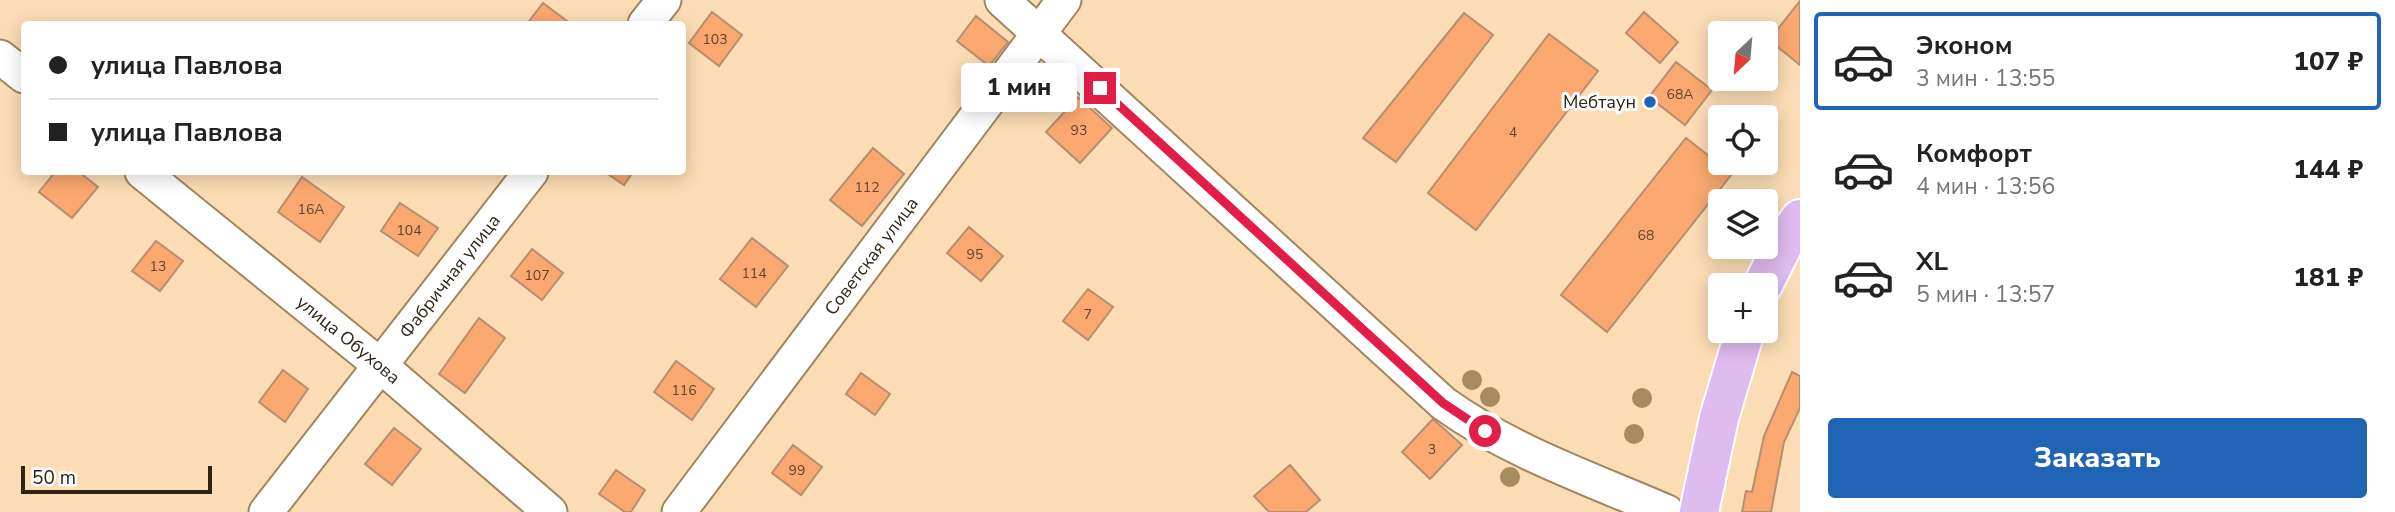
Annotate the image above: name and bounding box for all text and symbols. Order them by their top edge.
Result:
north arrow [1708,21,1778,91]
map controls [1708,21,1778,343]
text: Эконом [1916,28,2013,63]
house number: 103 [702,30,728,49]
icon: car [1832,30,1895,93]
text: 107 ₽ [2293,44,2363,79]
text: улица Павлова [91,48,283,83]
text: 3 мин · 13:55 [1916,63,2055,94]
callout: 1 мин [960,64,1076,112]
text: 1 мин [987,72,1051,103]
route end [1084,72,1116,104]
house number: 68А [1666,85,1694,104]
place label: Мебтаун [1563,90,1636,114]
marker: Мебтаун [1642,94,1658,110]
button: locate [1708,105,1778,175]
text: улица Павлова [91,115,283,150]
house number: 93 [1071,121,1087,140]
house number: 4 [1509,123,1517,142]
text: Комфорт [1916,136,2032,171]
icon: car [1832,138,1895,201]
text: 144 ₽ [2293,152,2363,187]
text: 4 мин · 13:56 [1916,171,2055,202]
house number: 112 [854,178,880,197]
button: layers [1708,189,1778,259]
street label: Советская улица [819,192,924,320]
house number: 16А [297,200,325,219]
street label: Фабричная улица [394,209,506,343]
house number: 104 [396,221,422,240]
house number: 68 [1638,226,1654,245]
text: XL [1916,244,1948,279]
house number: 95 [967,245,983,264]
icon: car [1832,246,1895,309]
house number: 13 [150,257,166,276]
text: 181 ₽ [2293,260,2363,295]
house number: 114 [741,264,767,283]
house number: 107 [524,266,550,285]
button: + [1708,273,1778,343]
text: 5 мин · 13:57 [1916,279,2055,310]
street label: улица Обухова [292,290,405,389]
house number: 7 [1084,305,1092,324]
house number: 116 [671,381,697,400]
route start [1469,415,1501,447]
button: Заказать [1828,418,2367,498]
house number: 3 [1428,440,1436,459]
house number: 99 [789,461,805,480]
scale bar [21,463,212,495]
text: 50 m [32,465,76,491]

